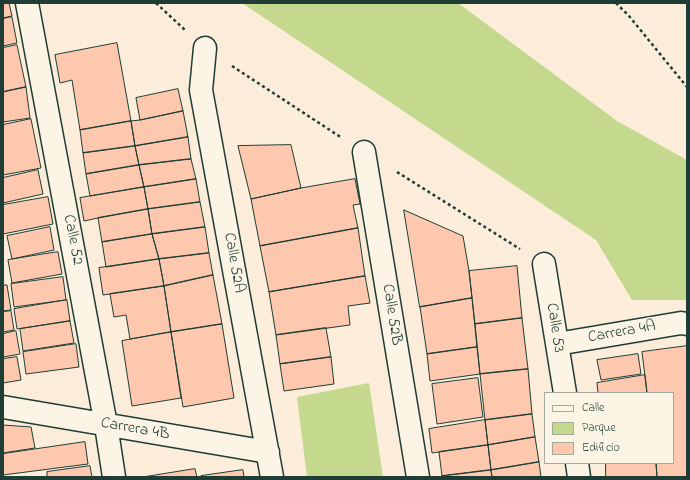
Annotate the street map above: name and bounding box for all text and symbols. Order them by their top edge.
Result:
street label: Calle 52 [58,213,86,267]
street label: Calle 52A [218,231,248,295]
street label: Calle 52B [377,283,405,347]
street label: Calle 53 [541,302,567,354]
street label: Carrera 4A [587,318,657,348]
legend [544,392,674,464]
text: Calle [582,399,604,417]
street label: Carrera 4B [99,415,171,445]
text: Parque [582,419,616,437]
text: Edificio [582,439,620,457]

